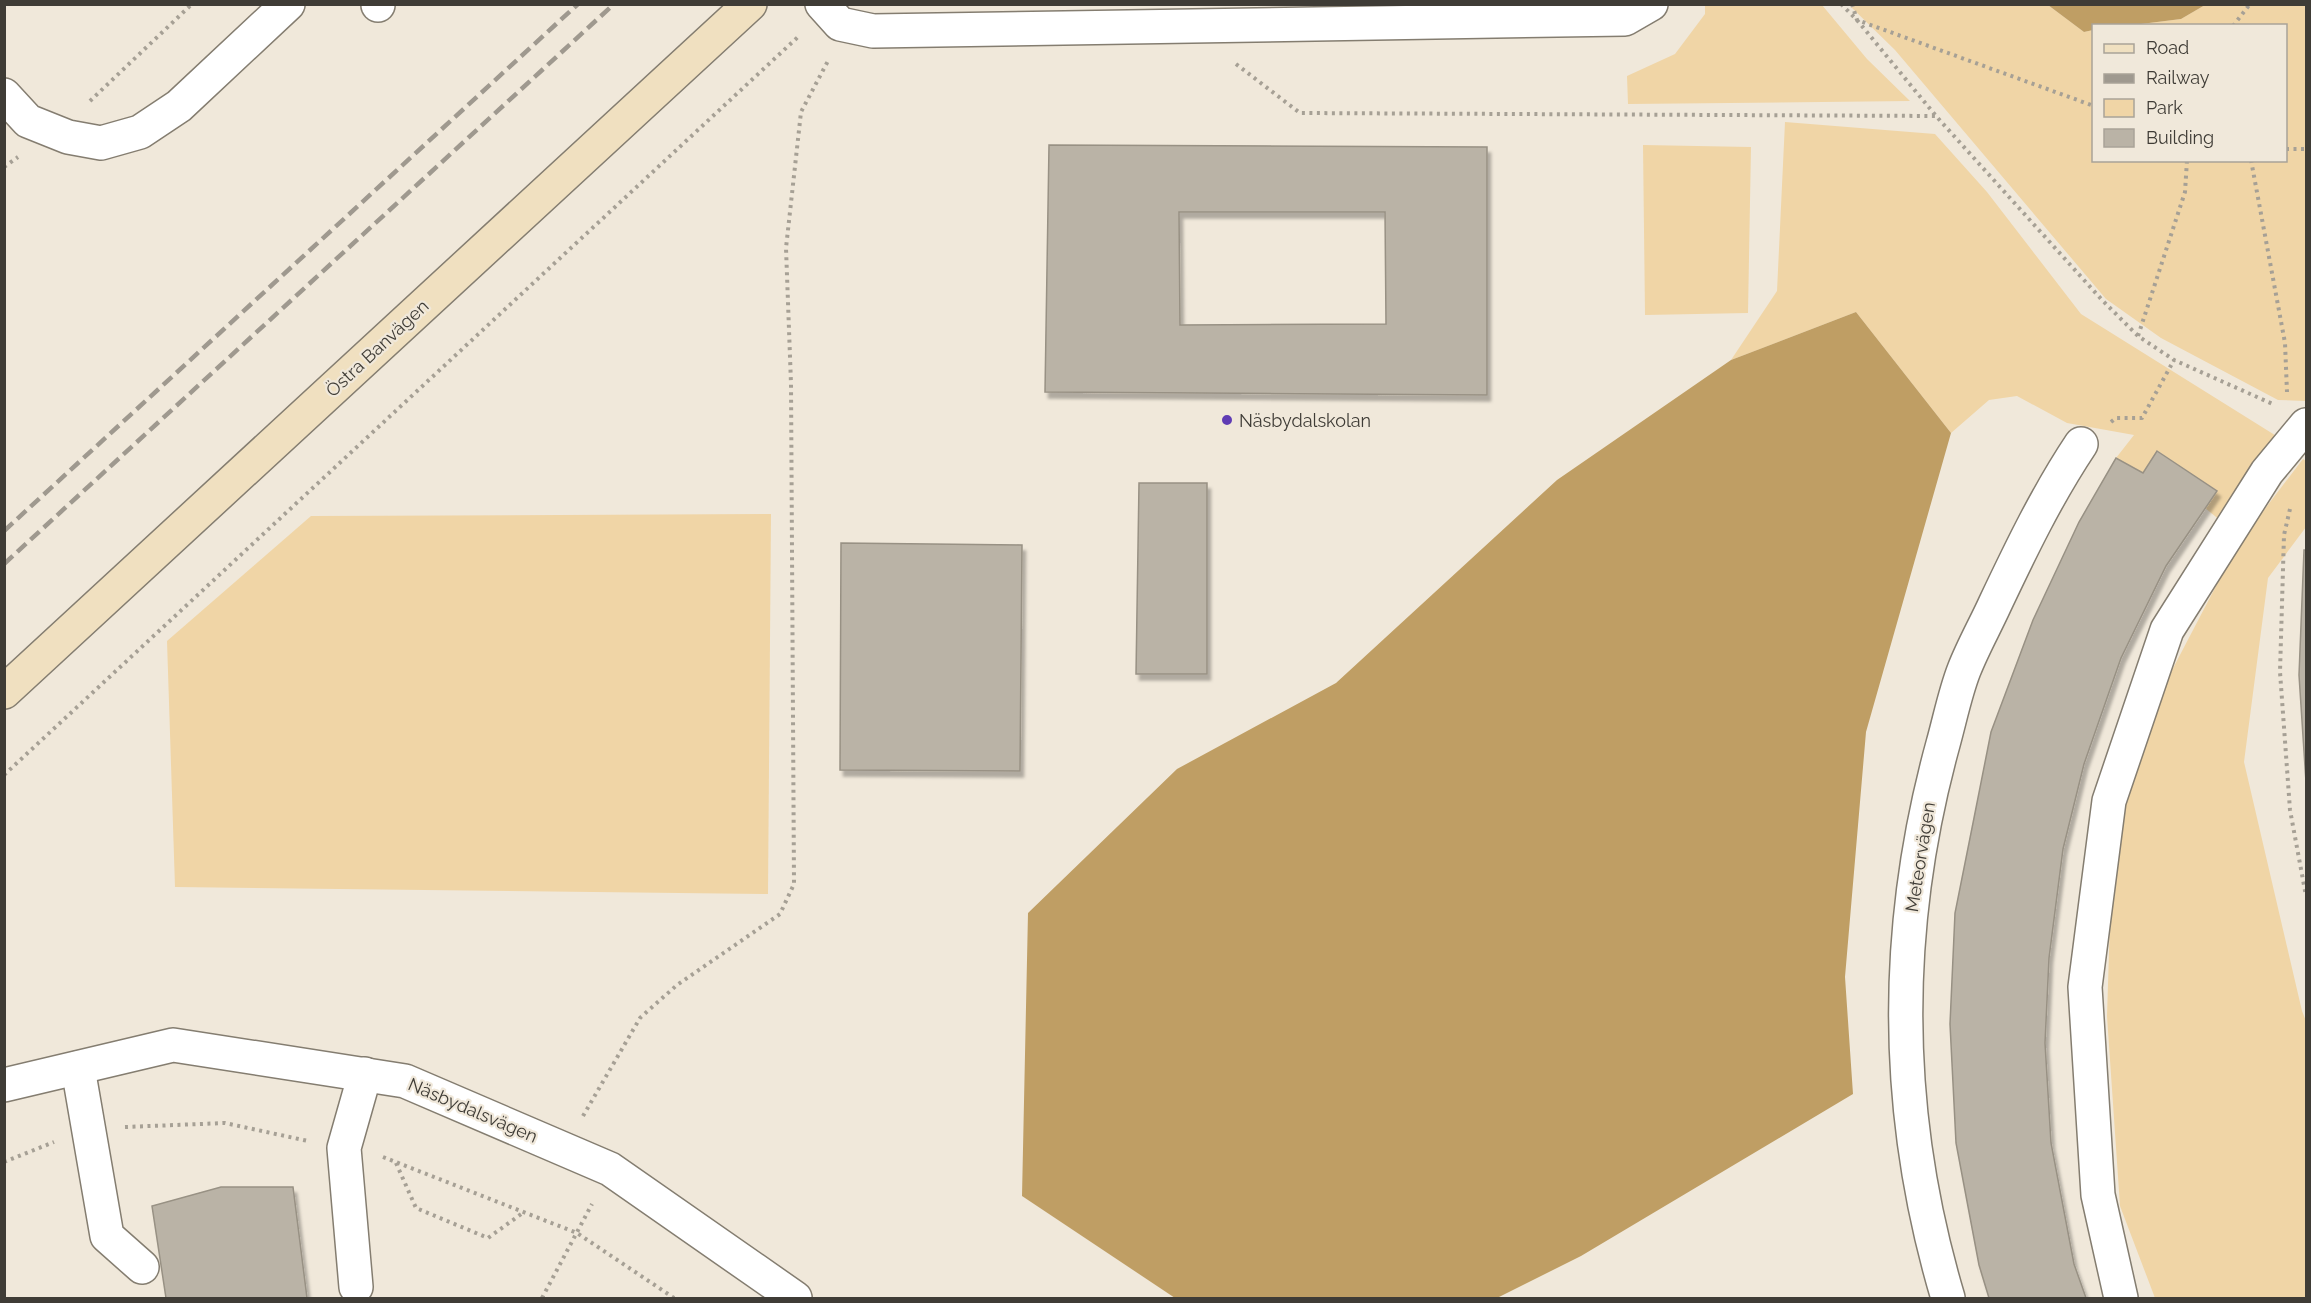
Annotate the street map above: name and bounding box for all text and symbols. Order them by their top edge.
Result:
legend [2092,24,2287,162]
text: Road [2146,37,2189,58]
text: Railway [2146,67,2210,88]
text: Park [2146,97,2183,118]
text: Building [2146,127,2214,148]
street label: Östra Banvägen [321,295,433,401]
place label: Näsbydalskolan [1239,410,1371,431]
marker: Näsbydalskolan [1220,413,1234,427]
street label: Meteorvägen [1901,801,1939,913]
street label: Näsbydalsvägen [405,1073,541,1147]

